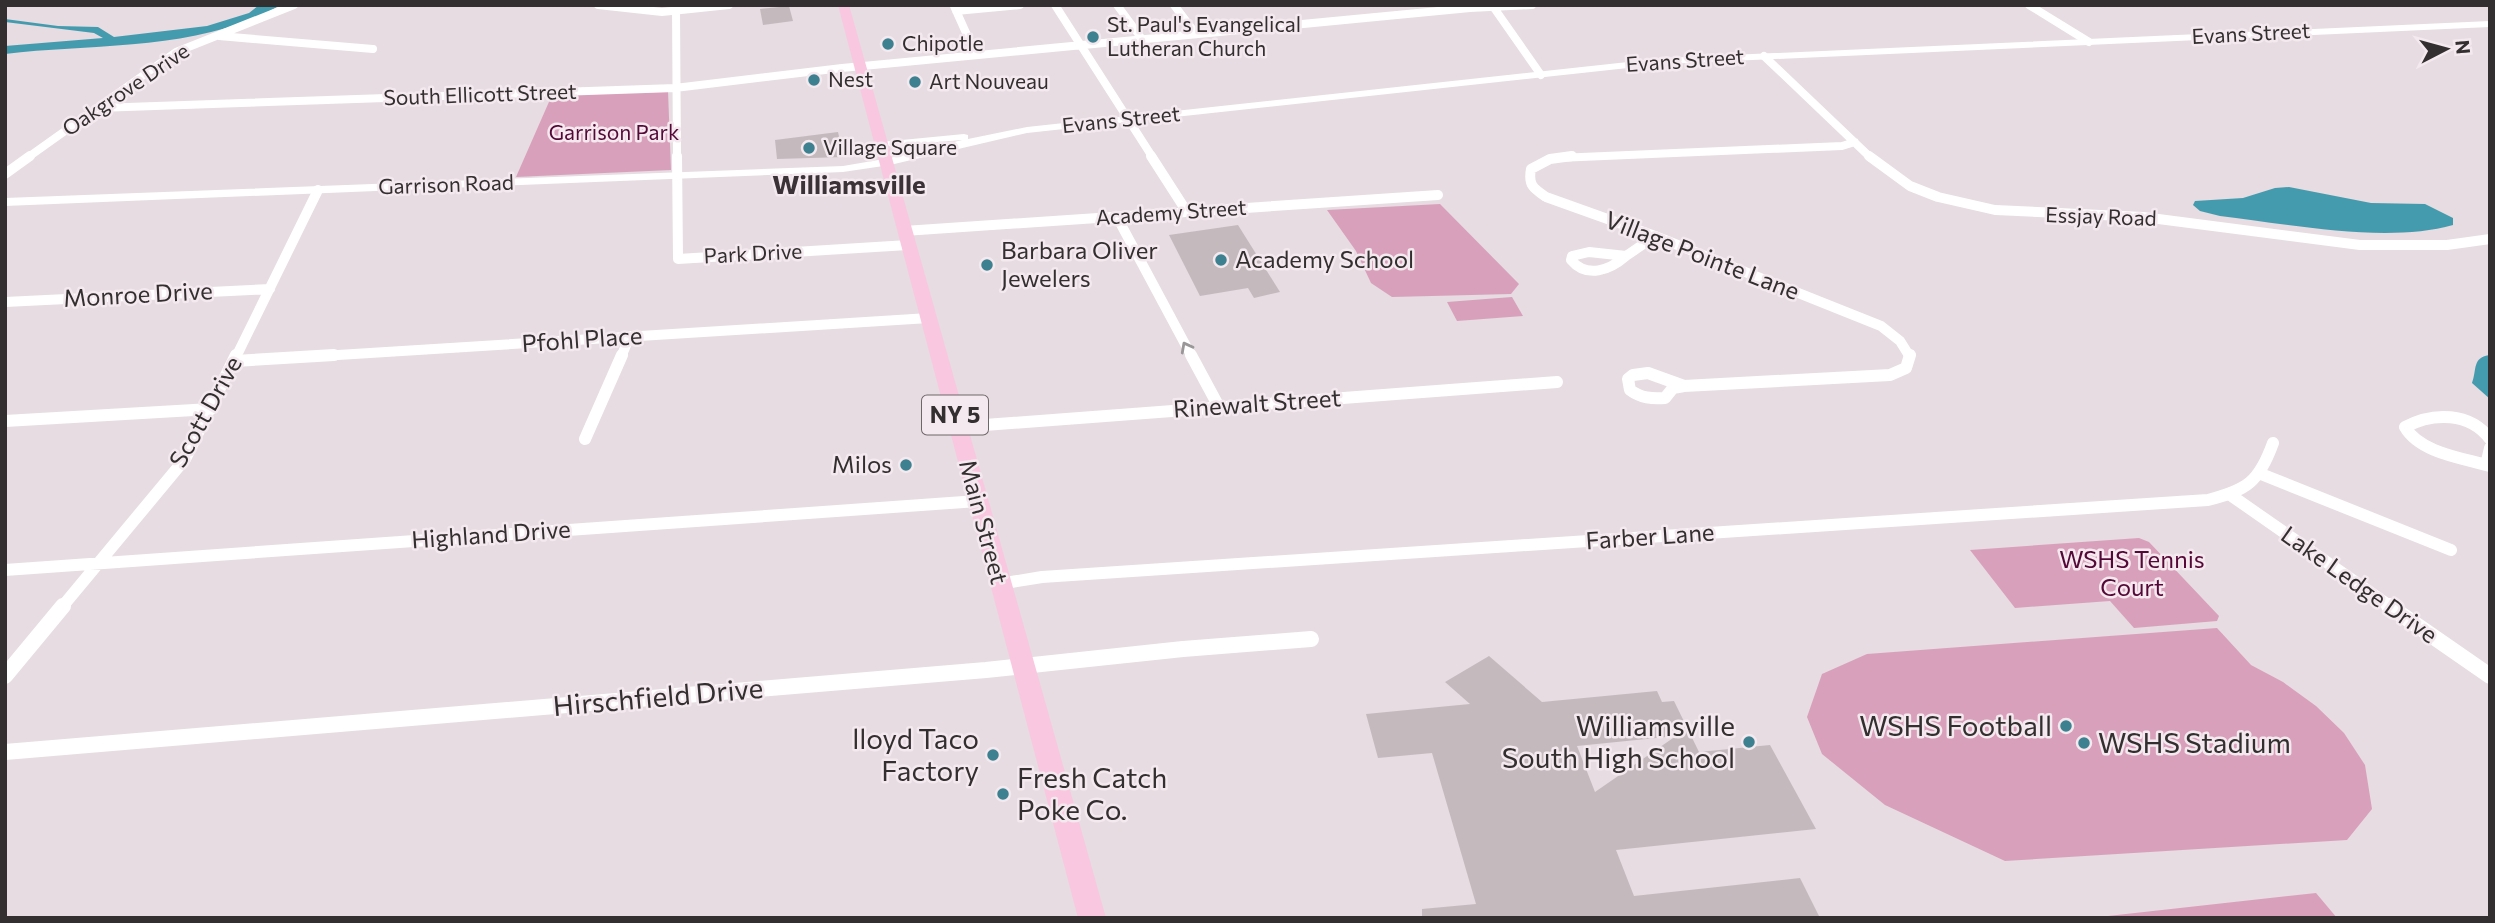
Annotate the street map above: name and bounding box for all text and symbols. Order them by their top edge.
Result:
place label: St. Paul's Evangelical Lutheran Church [1107,11,1301,60]
north arrow [2411,14,2481,84]
street label: Evans Street [2191,17,2311,48]
marker: St. Paul's Evangelical Lutheran Church [1085,29,1101,45]
place label: Chipotle [902,30,984,55]
marker: Chipotle [880,36,896,52]
street label: Oakgrove Drive [57,37,193,140]
text: N [2451,39,2476,55]
street label: Evans Street [1625,43,1745,76]
place label: Nest [828,66,873,91]
place label: Art Nouveau [929,68,1049,93]
marker: Nest [806,72,822,88]
marker: Art Nouveau [907,74,923,90]
street label: South Ellicott Street [383,78,577,109]
street label: Evans Street [1061,100,1181,137]
park label: Garrison Park [549,119,679,144]
place label: Village Square [823,134,957,159]
marker: Village Square [801,140,817,156]
district label: Williamsville [772,168,926,199]
street label: Garrison Road [378,169,514,198]
street label: Academy Street [1095,194,1247,229]
street label: Essjay Road [2045,201,2157,230]
street label: Village Pointe Lane [1601,204,1804,305]
place label: Barbara Oliver Jewelers [1001,235,1158,292]
street label: Park Drive [703,237,803,268]
place label: Academy School [1235,244,1414,273]
marker: Academy School [1213,252,1229,268]
marker: Barbara Oliver Jewelers [979,257,995,273]
street label: Monroe Drive [62,275,213,312]
street label: Pfohl Place [521,320,643,357]
one-way arrow [1181,342,1195,354]
street label: Scott Drive [162,351,247,472]
street label: Rinewalt Street [1172,382,1342,423]
road number: NY 5 [922,396,988,434]
place label: Milos [832,449,892,478]
street label: Main Street [954,456,1015,587]
marker: Milos [898,457,914,473]
street label: Highland Drive [410,513,572,554]
street label: Farber Lane [1584,517,1715,554]
street label: Lake Ledge Drive [2276,519,2444,648]
park label: WSHS Tennis Court [2059,544,2205,601]
street label: Hirschfield Drive [551,670,764,722]
place label: Williamsville South High School [1502,708,1735,774]
place label: WSHS Football [1859,708,2052,742]
marker: WSHS Football [2058,718,2074,734]
place label: lloyd Taco Factory [852,721,979,787]
place label: WSHS Stadium [2098,725,2291,759]
marker: Williamsville South High School [1741,734,1757,750]
marker: WSHS Stadium [2076,735,2092,751]
marker: lloyd Taco Factory [985,747,1001,763]
place label: Fresh Catch Poke Co. [1017,760,1167,826]
marker: Fresh Catch Poke Co. [995,786,1011,802]

